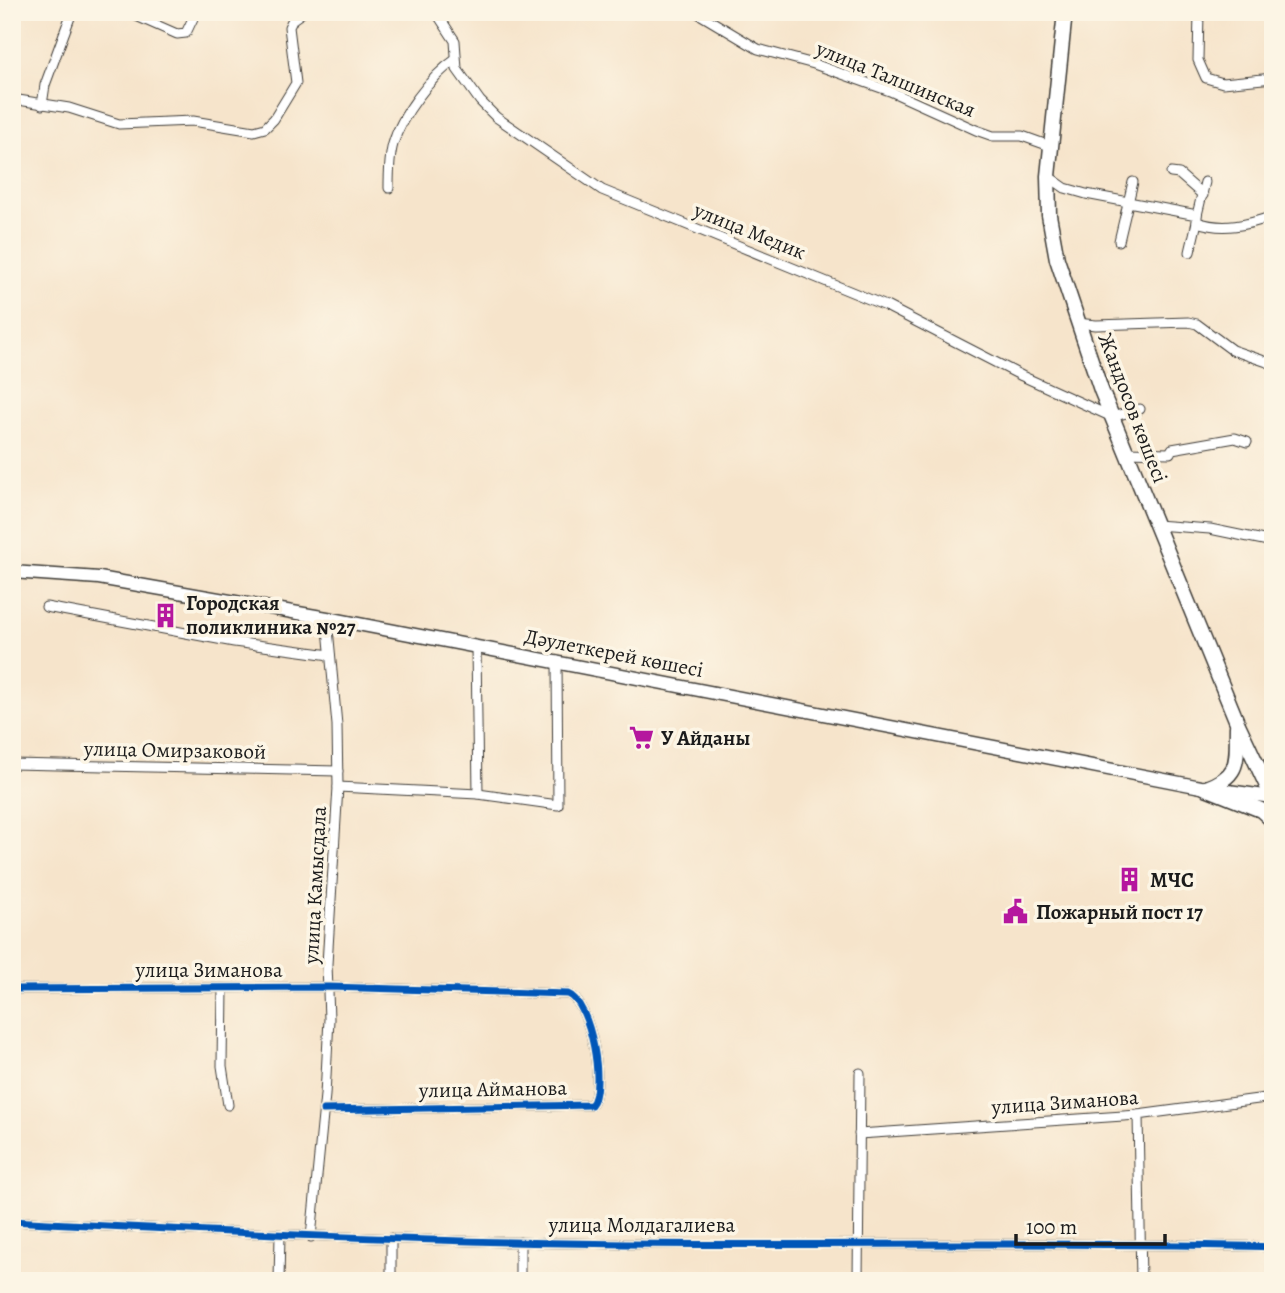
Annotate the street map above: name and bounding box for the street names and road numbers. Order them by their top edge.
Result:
street label: улица Талшинская [811,34,980,124]
street label: улица Медик [689,195,810,266]
street label: Жандосов көшесі [1092,329,1174,487]
street label: Дәулеткерей көшесі [522,622,706,684]
street label: улица Омирзаковой [83,734,266,766]
street label: улица Камысдала [297,805,333,966]
street label: улица Зиманова [134,956,283,984]
street label: улица Айманова [418,1074,568,1104]
street label: улица Зиманова [990,1083,1140,1121]
street label: улица Молдагалиева [548,1211,736,1239]

